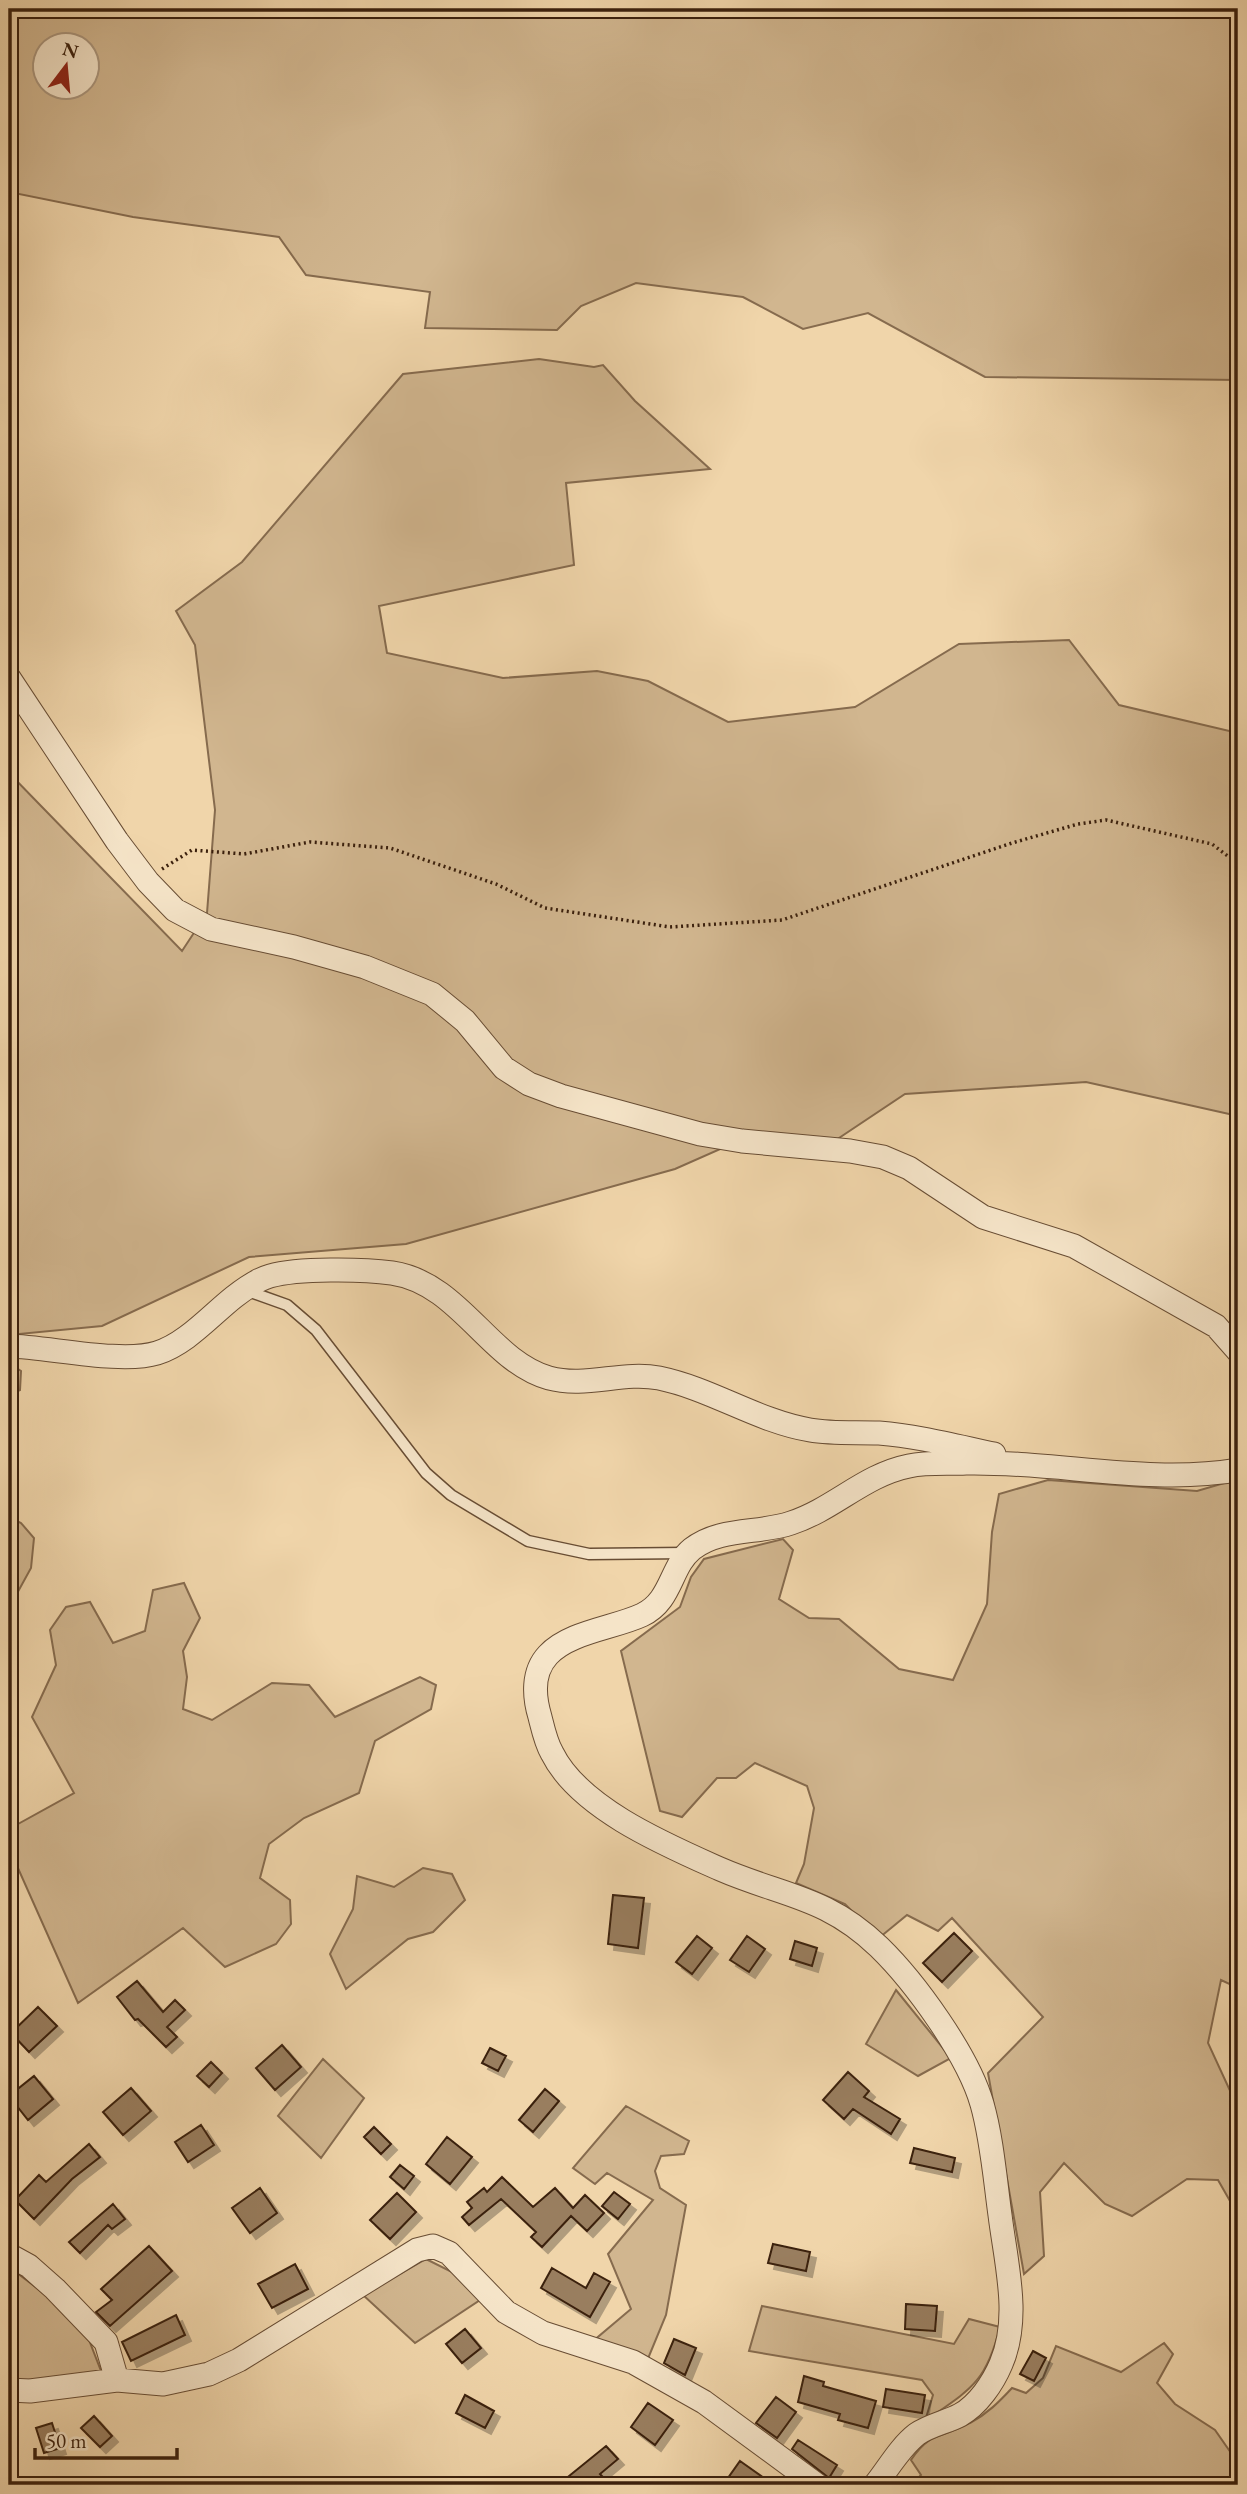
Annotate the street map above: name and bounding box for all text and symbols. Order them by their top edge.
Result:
north arrow [32,32,102,102]
text: N [60,36,82,64]
scale bar [35,2417,177,2461]
text: 50 m [46,2427,87,2454]

